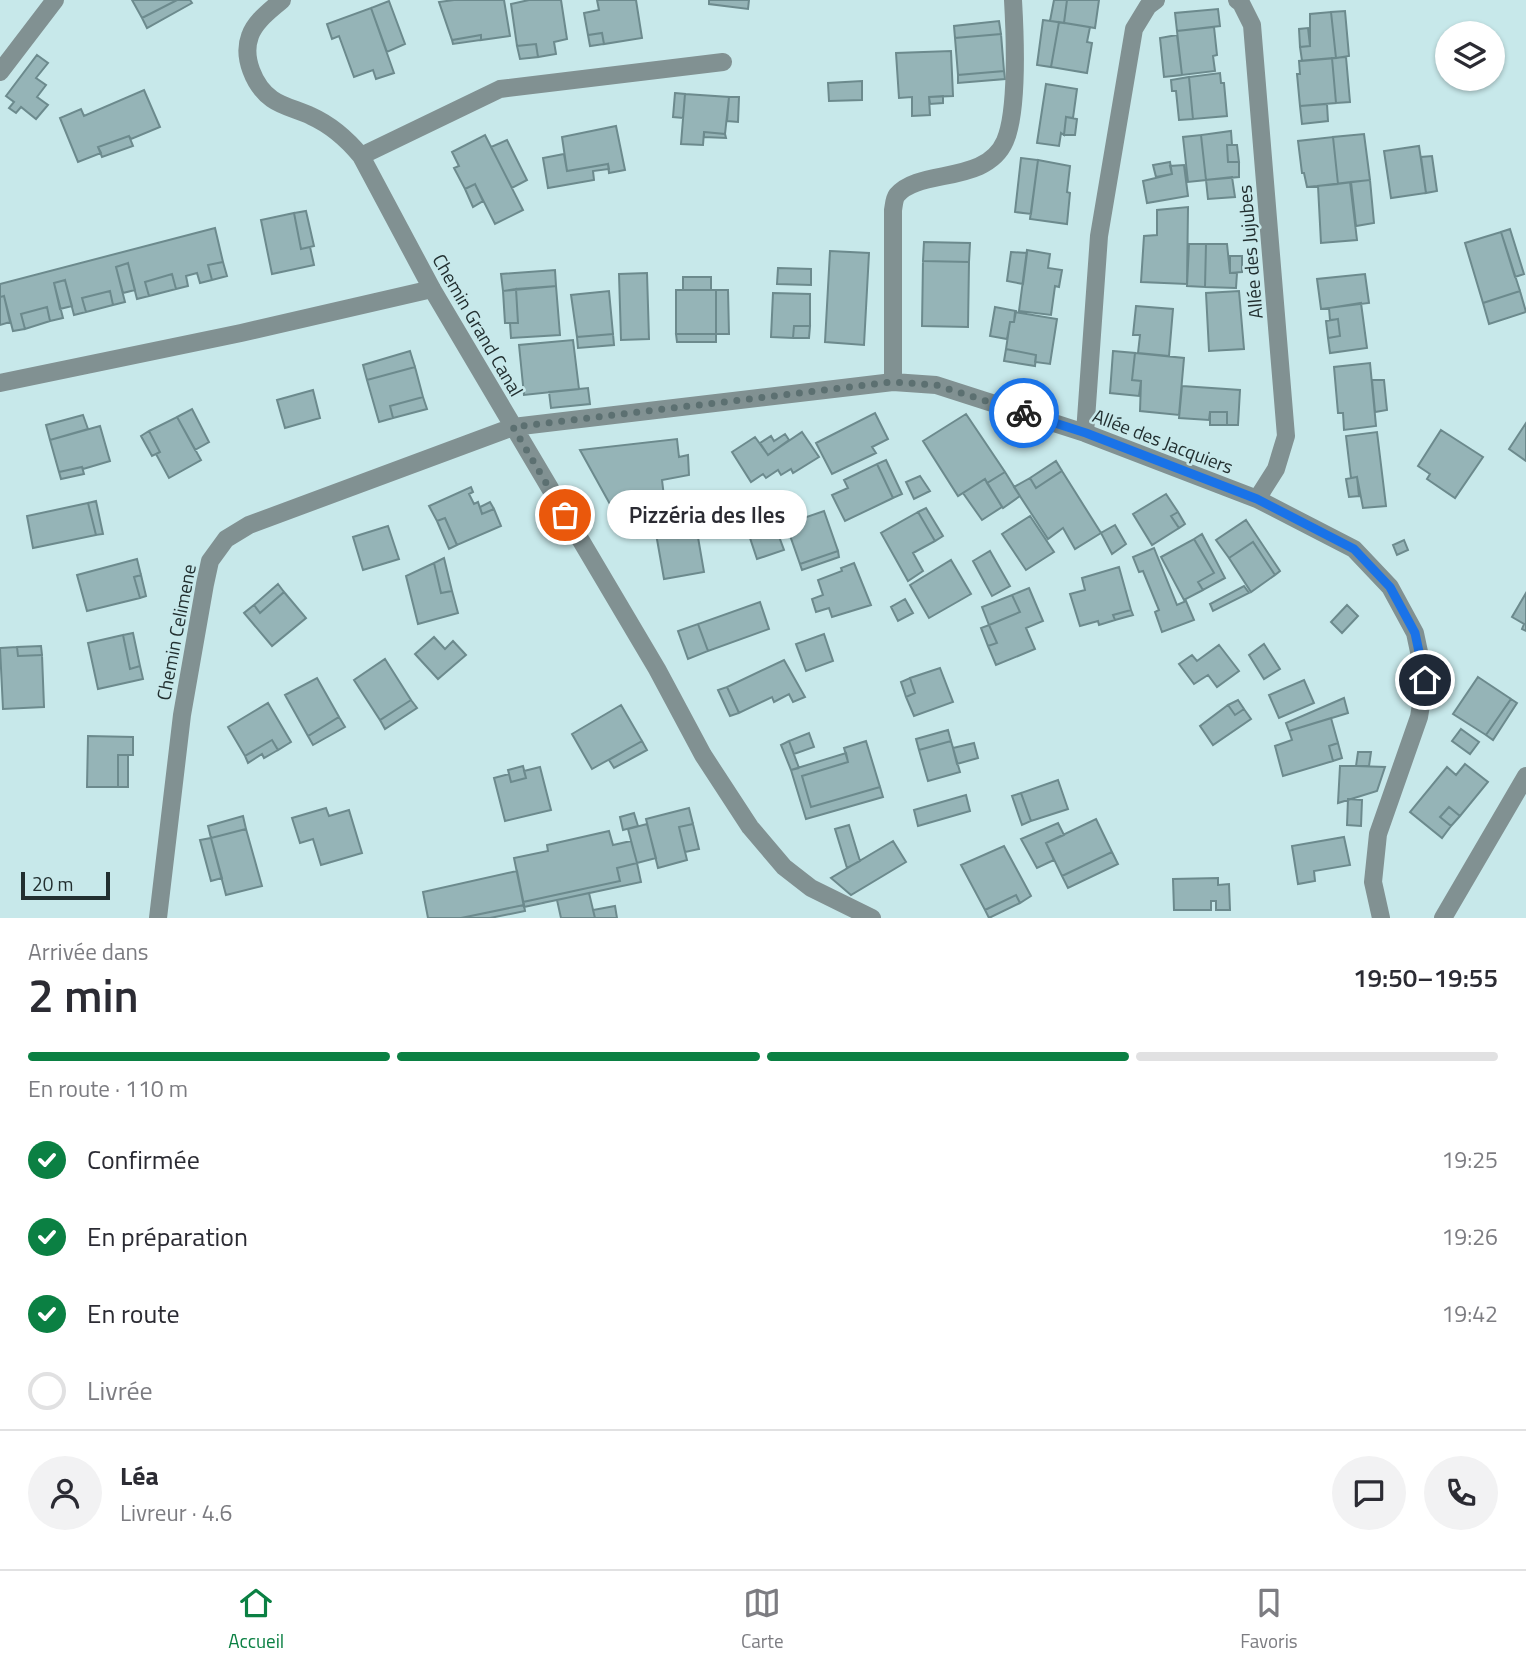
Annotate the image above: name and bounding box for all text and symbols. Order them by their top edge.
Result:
map controls [1435,21,1505,91]
button: layers [1435,21,1505,91]
street label: Allée des Jujubes [1229,184,1270,320]
street label: Chemin Grand Canal [426,248,531,402]
courier [989,378,1059,448]
icon: bike [1005,394,1043,432]
street label: Allée des Jacquiers [1089,400,1238,481]
pin [535,485,595,545]
callout: Pizzéria des Iles [607,490,806,540]
icon: bag [546,496,584,534]
text: Pizzéria des Iles [629,497,785,532]
street label: Chemin Celimene [148,561,203,702]
pin [1395,650,1455,710]
icon: home [1406,661,1444,699]
scale bar [21,869,110,901]
text: 20 m [32,869,73,898]
text: Arrivée dans [28,934,149,969]
text: 19:50–19:55 [1353,958,1498,997]
text: 2 min [28,960,139,1030]
text: En route · 110 m [28,1071,188,1106]
text: Confirmée [87,1140,200,1179]
icon: check [28,1141,66,1179]
text: 19:25 [1441,1142,1498,1177]
text: En préparation [87,1217,248,1256]
icon: check [28,1218,66,1256]
text: 19:26 [1441,1219,1498,1254]
text: En route [87,1294,180,1333]
icon: check [28,1295,66,1333]
text: 19:42 [1441,1296,1498,1331]
text: Livrée [87,1371,153,1410]
button: person [28,1456,102,1530]
text: Léa [120,1456,159,1495]
button: chat [1332,1456,1406,1530]
button: phone [1424,1456,1498,1530]
text: Livreur · 4.6 [120,1495,232,1530]
tab: Accueil [228,1584,284,1655]
tab: Carte [741,1584,784,1655]
tab: Favoris [1240,1584,1298,1655]

